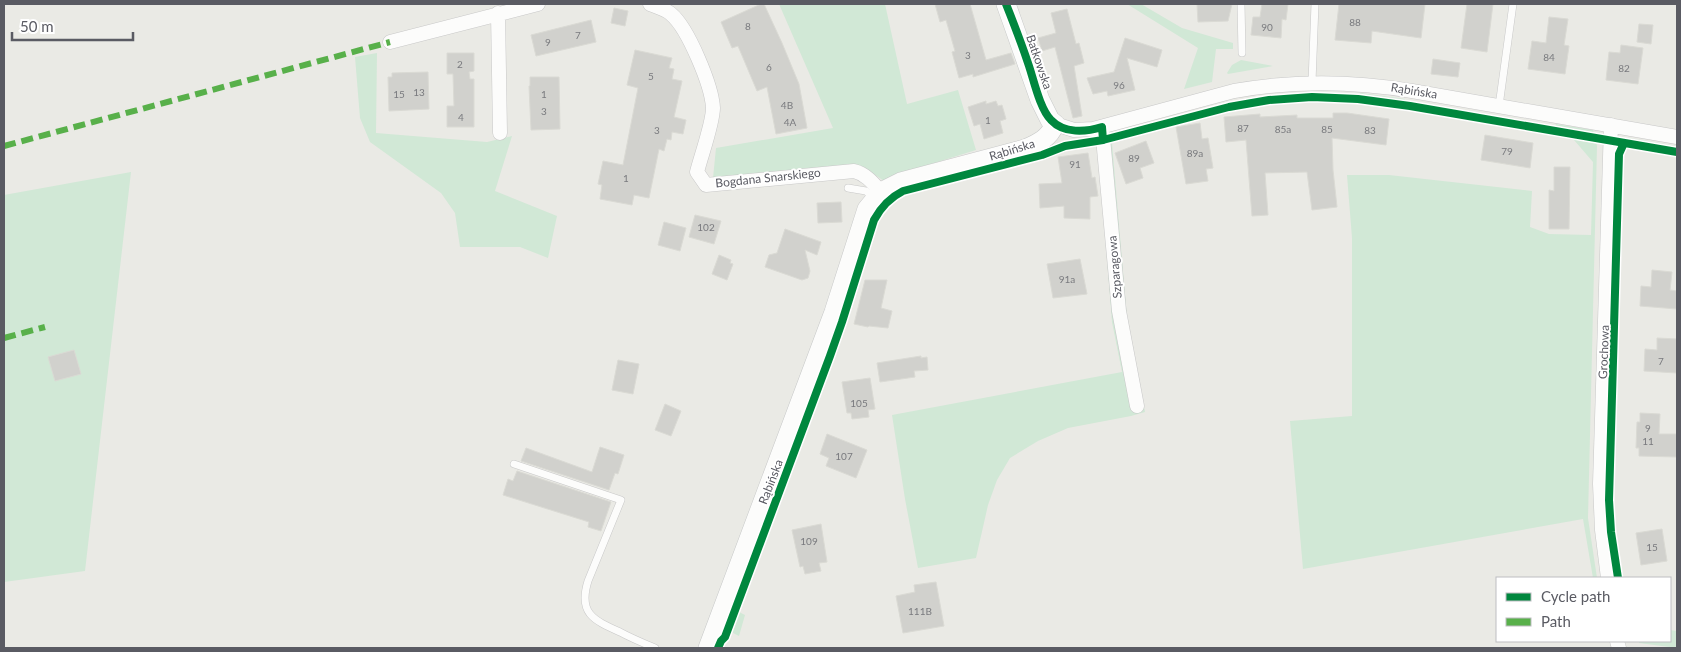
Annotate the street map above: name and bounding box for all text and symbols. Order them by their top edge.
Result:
scale bar [12,10,134,42]
house number: 88 [1349,16,1361,28]
text: 50 m [20,17,54,35]
house number: 8 [745,20,751,32]
house number: 90 [1261,21,1273,33]
house number: 7 [575,29,581,41]
street label: Batkowska [1023,32,1056,91]
house number: 9 [545,36,551,48]
house number: 3 [965,49,971,61]
house number: 84 [1543,51,1555,63]
house number: 2 [457,58,463,70]
house number: 6 [766,61,772,73]
house number: 82 [1618,62,1630,74]
house number: 5 [648,70,654,82]
house number: 96 [1113,79,1125,91]
street label: Rąbińska [1390,79,1438,102]
house number: 13 [413,86,425,98]
house number: 15 [393,88,405,100]
house number: 1 [541,88,547,100]
house number: 4B [781,99,793,111]
house number: 3 [541,105,547,117]
house number: 4 [458,111,464,123]
house number: 1 [985,114,991,126]
house number: 4A [784,116,797,128]
house number: 87 [1237,122,1249,134]
house number: 85a [1275,123,1291,135]
house number: 85 [1321,123,1333,135]
house number: 3 [654,124,660,136]
house number: 83 [1364,124,1376,136]
street label: Rąbińska [987,135,1037,164]
house number: 79 [1501,145,1513,157]
house number: 89a [1187,147,1203,159]
house number: 89 [1128,152,1140,164]
house number: 91 [1069,158,1081,170]
street label: Bogdana Snarskiego [715,164,822,190]
house number: 1 [623,172,629,184]
house number: 102 [697,221,715,233]
street label: Szparagowa [1104,235,1125,299]
house number: 91a [1059,273,1075,285]
street label: Grochowa [1595,325,1612,379]
house number: 7 [1658,355,1664,367]
house number: 105 [850,397,868,409]
house number: 9 [1645,422,1651,434]
house number: 11 [1642,435,1654,447]
house number: 107 [835,450,853,462]
street label: Rąbińska [755,457,786,506]
house number: 109 [800,535,818,547]
house number: 15 [1646,541,1658,553]
legend [1496,577,1671,642]
text: Cycle path [1541,587,1610,605]
house number: 111B [908,605,932,617]
text: Path [1541,612,1571,630]

